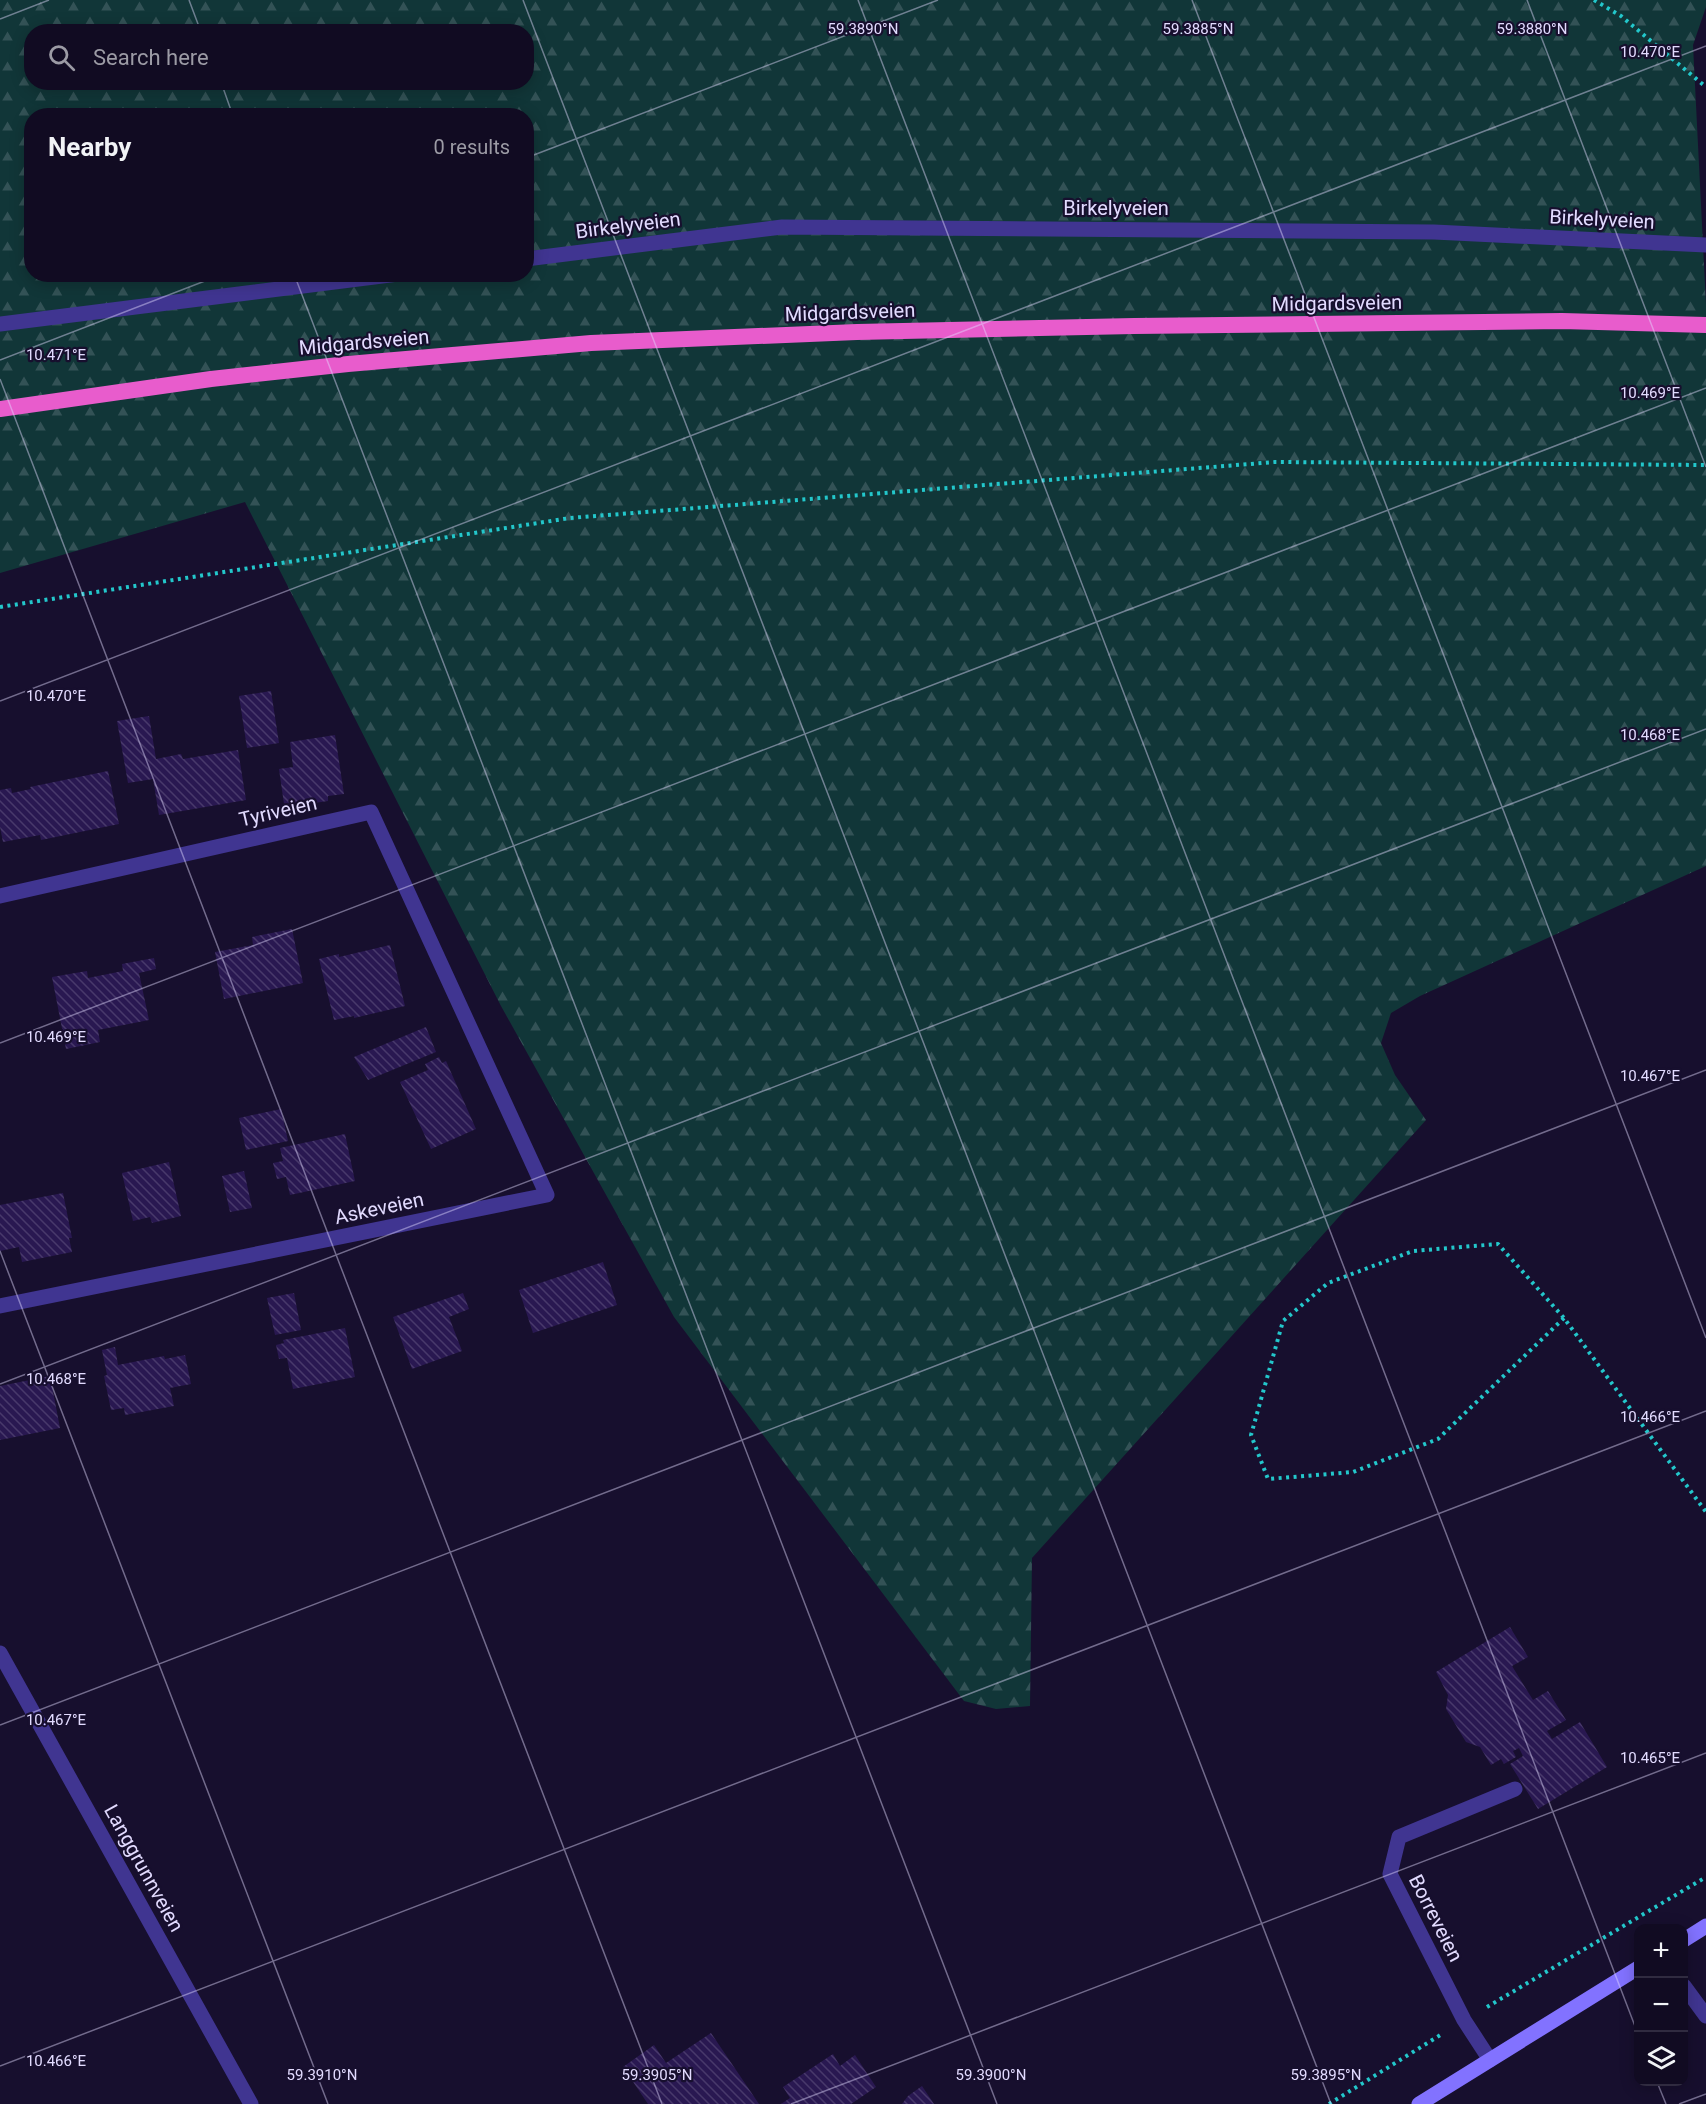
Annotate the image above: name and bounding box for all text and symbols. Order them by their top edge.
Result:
text: 59.3890°N [828,20,898,38]
text: 59.3885°N [1163,20,1233,38]
text: 59.3880°N [1497,20,1567,38]
search box [24,24,534,90]
icon: search [45,41,78,74]
text: 10.470°E [1620,43,1681,61]
text: Search here [93,45,209,70]
text: Nearby [48,132,131,162]
text: 0 results [434,135,510,159]
street label: Birkelyveien [1063,196,1169,220]
street label: Birkelyveien [1549,204,1655,234]
street label: Birkelyveien [574,207,682,243]
street label: Midgardsveien [1272,290,1402,316]
street label: Midgardsveien [784,298,916,326]
street label: Midgardsveien [298,324,430,360]
text: 10.471°E [26,346,87,364]
text: 10.469°E [1620,384,1681,402]
text: 10.470°E [26,687,87,705]
text: 10.468°E [1620,726,1681,744]
street label: Tyriveien [237,790,319,832]
text: 10.469°E [26,1028,87,1046]
text: 10.467°E [1620,1067,1681,1085]
street label: Askeveien [332,1187,426,1229]
text: 10.468°E [26,1370,87,1388]
text: 10.466°E [1620,1408,1681,1426]
text: 10.467°E [26,1711,87,1729]
text: 10.465°E [1620,1749,1681,1767]
street label: Langgrunnveien [99,1800,189,1936]
street label: Borreveien [1404,1870,1468,1966]
map controls [1634,1924,1688,2086]
button: + [1634,1924,1688,1978]
button: − [1634,1978,1688,2032]
button: layers [1634,2032,1688,2086]
text: 10.466°E [26,2052,87,2070]
text: 59.3910°N [287,2066,357,2084]
text: 59.3905°N [622,2066,692,2084]
text: 59.3900°N [956,2066,1026,2084]
text: 59.3895°N [1291,2066,1361,2084]

